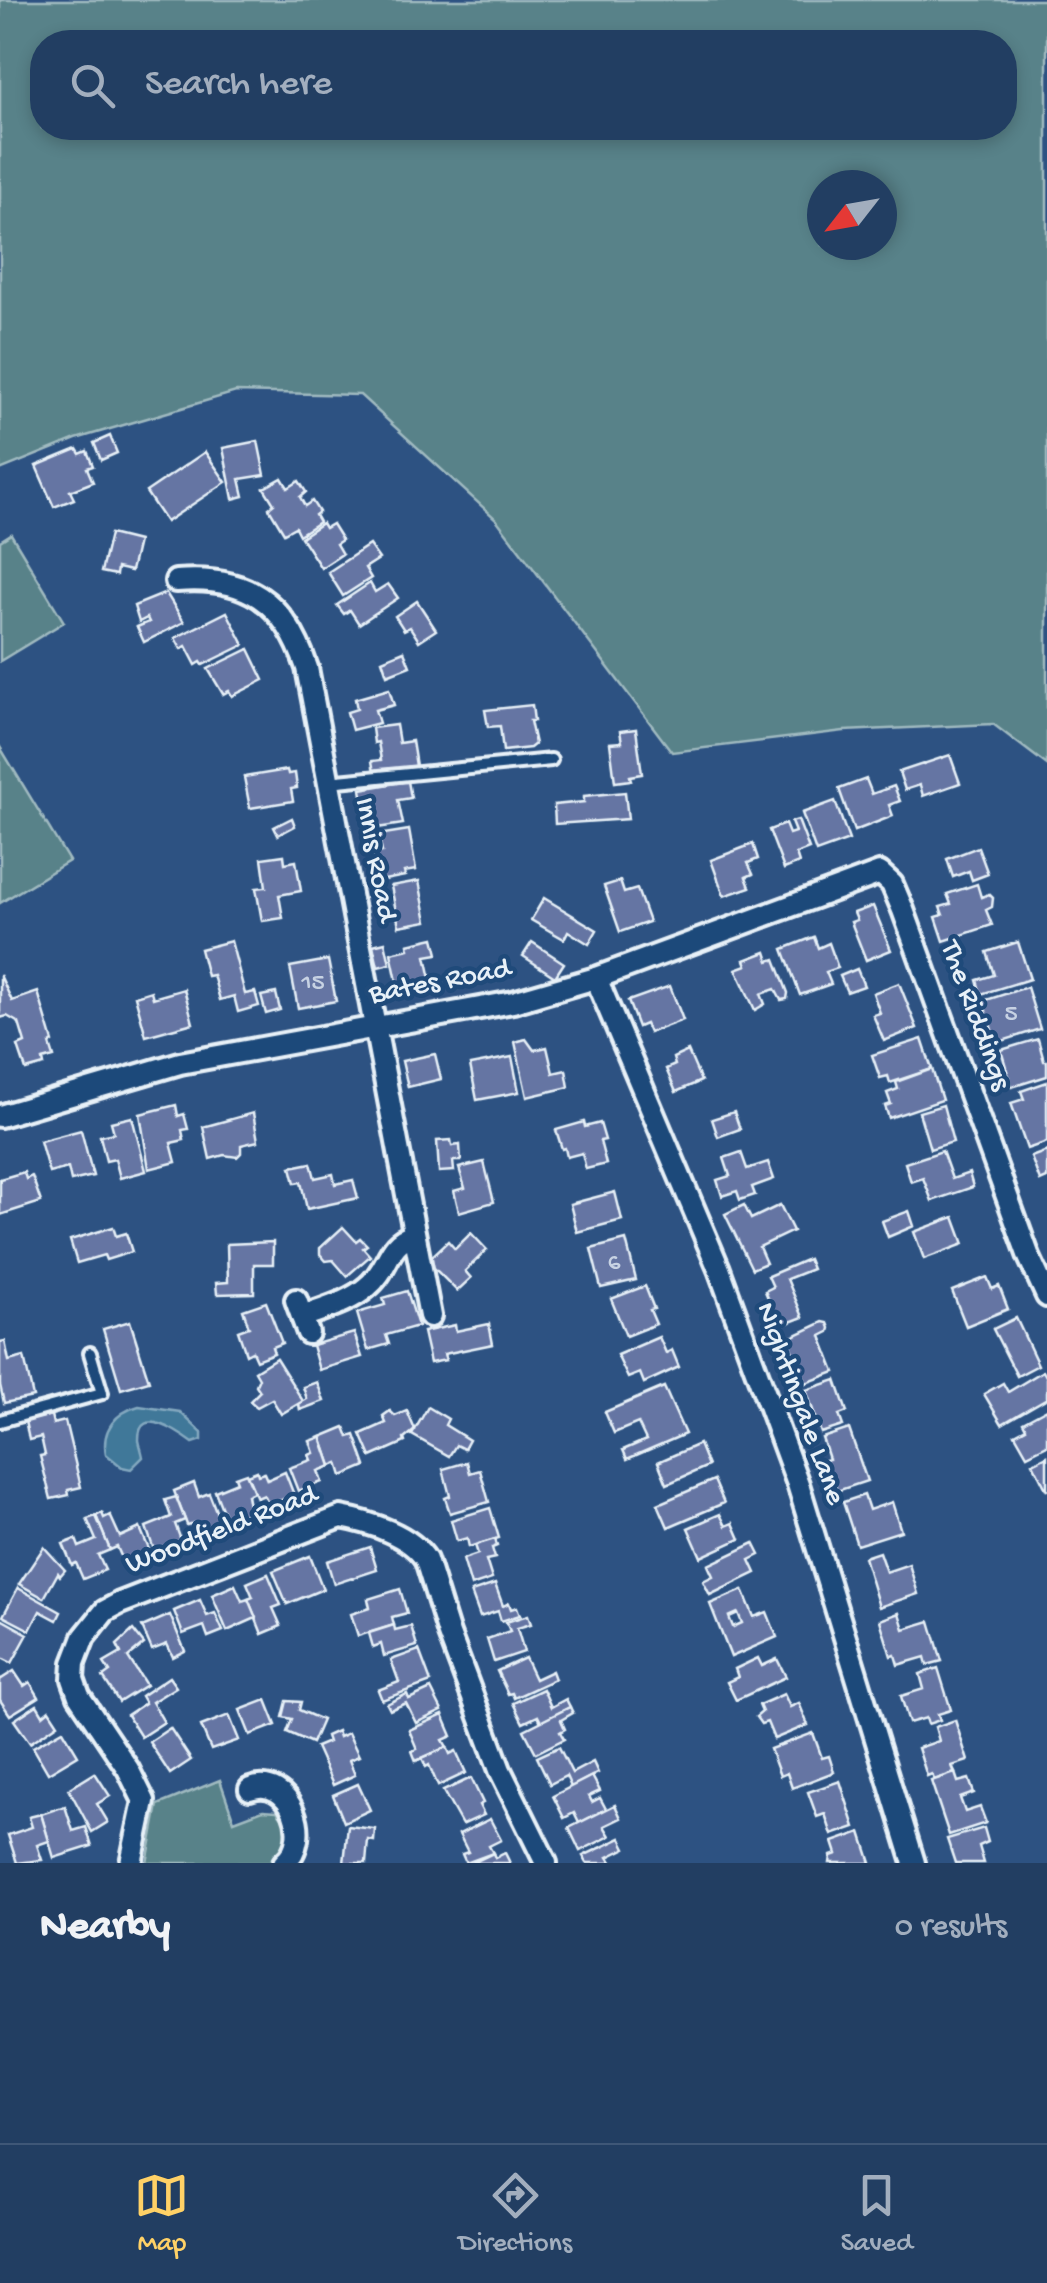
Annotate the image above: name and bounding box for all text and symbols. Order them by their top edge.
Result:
search box [30,30,1017,140]
icon: search [65,58,120,113]
text: Search here [145,63,332,107]
north arrow [807,170,897,260]
street label: Innis Road [345,795,404,928]
street label: The Riddings [930,935,1018,1096]
street label: Bates Road [365,952,516,1014]
house number: 15 [300,970,325,999]
house number: 5 [1004,1001,1018,1030]
house number: 6 [608,1250,621,1279]
street label: Nightingale Lane [746,1298,852,1510]
street label: Woodfield Road [121,1478,325,1584]
text: Nearby [40,1904,170,1953]
text: 0 results [895,1909,1007,1947]
tab: Map [134,2168,189,2261]
tab: Directions [458,2168,572,2261]
tab: Saved [841,2168,913,2261]

